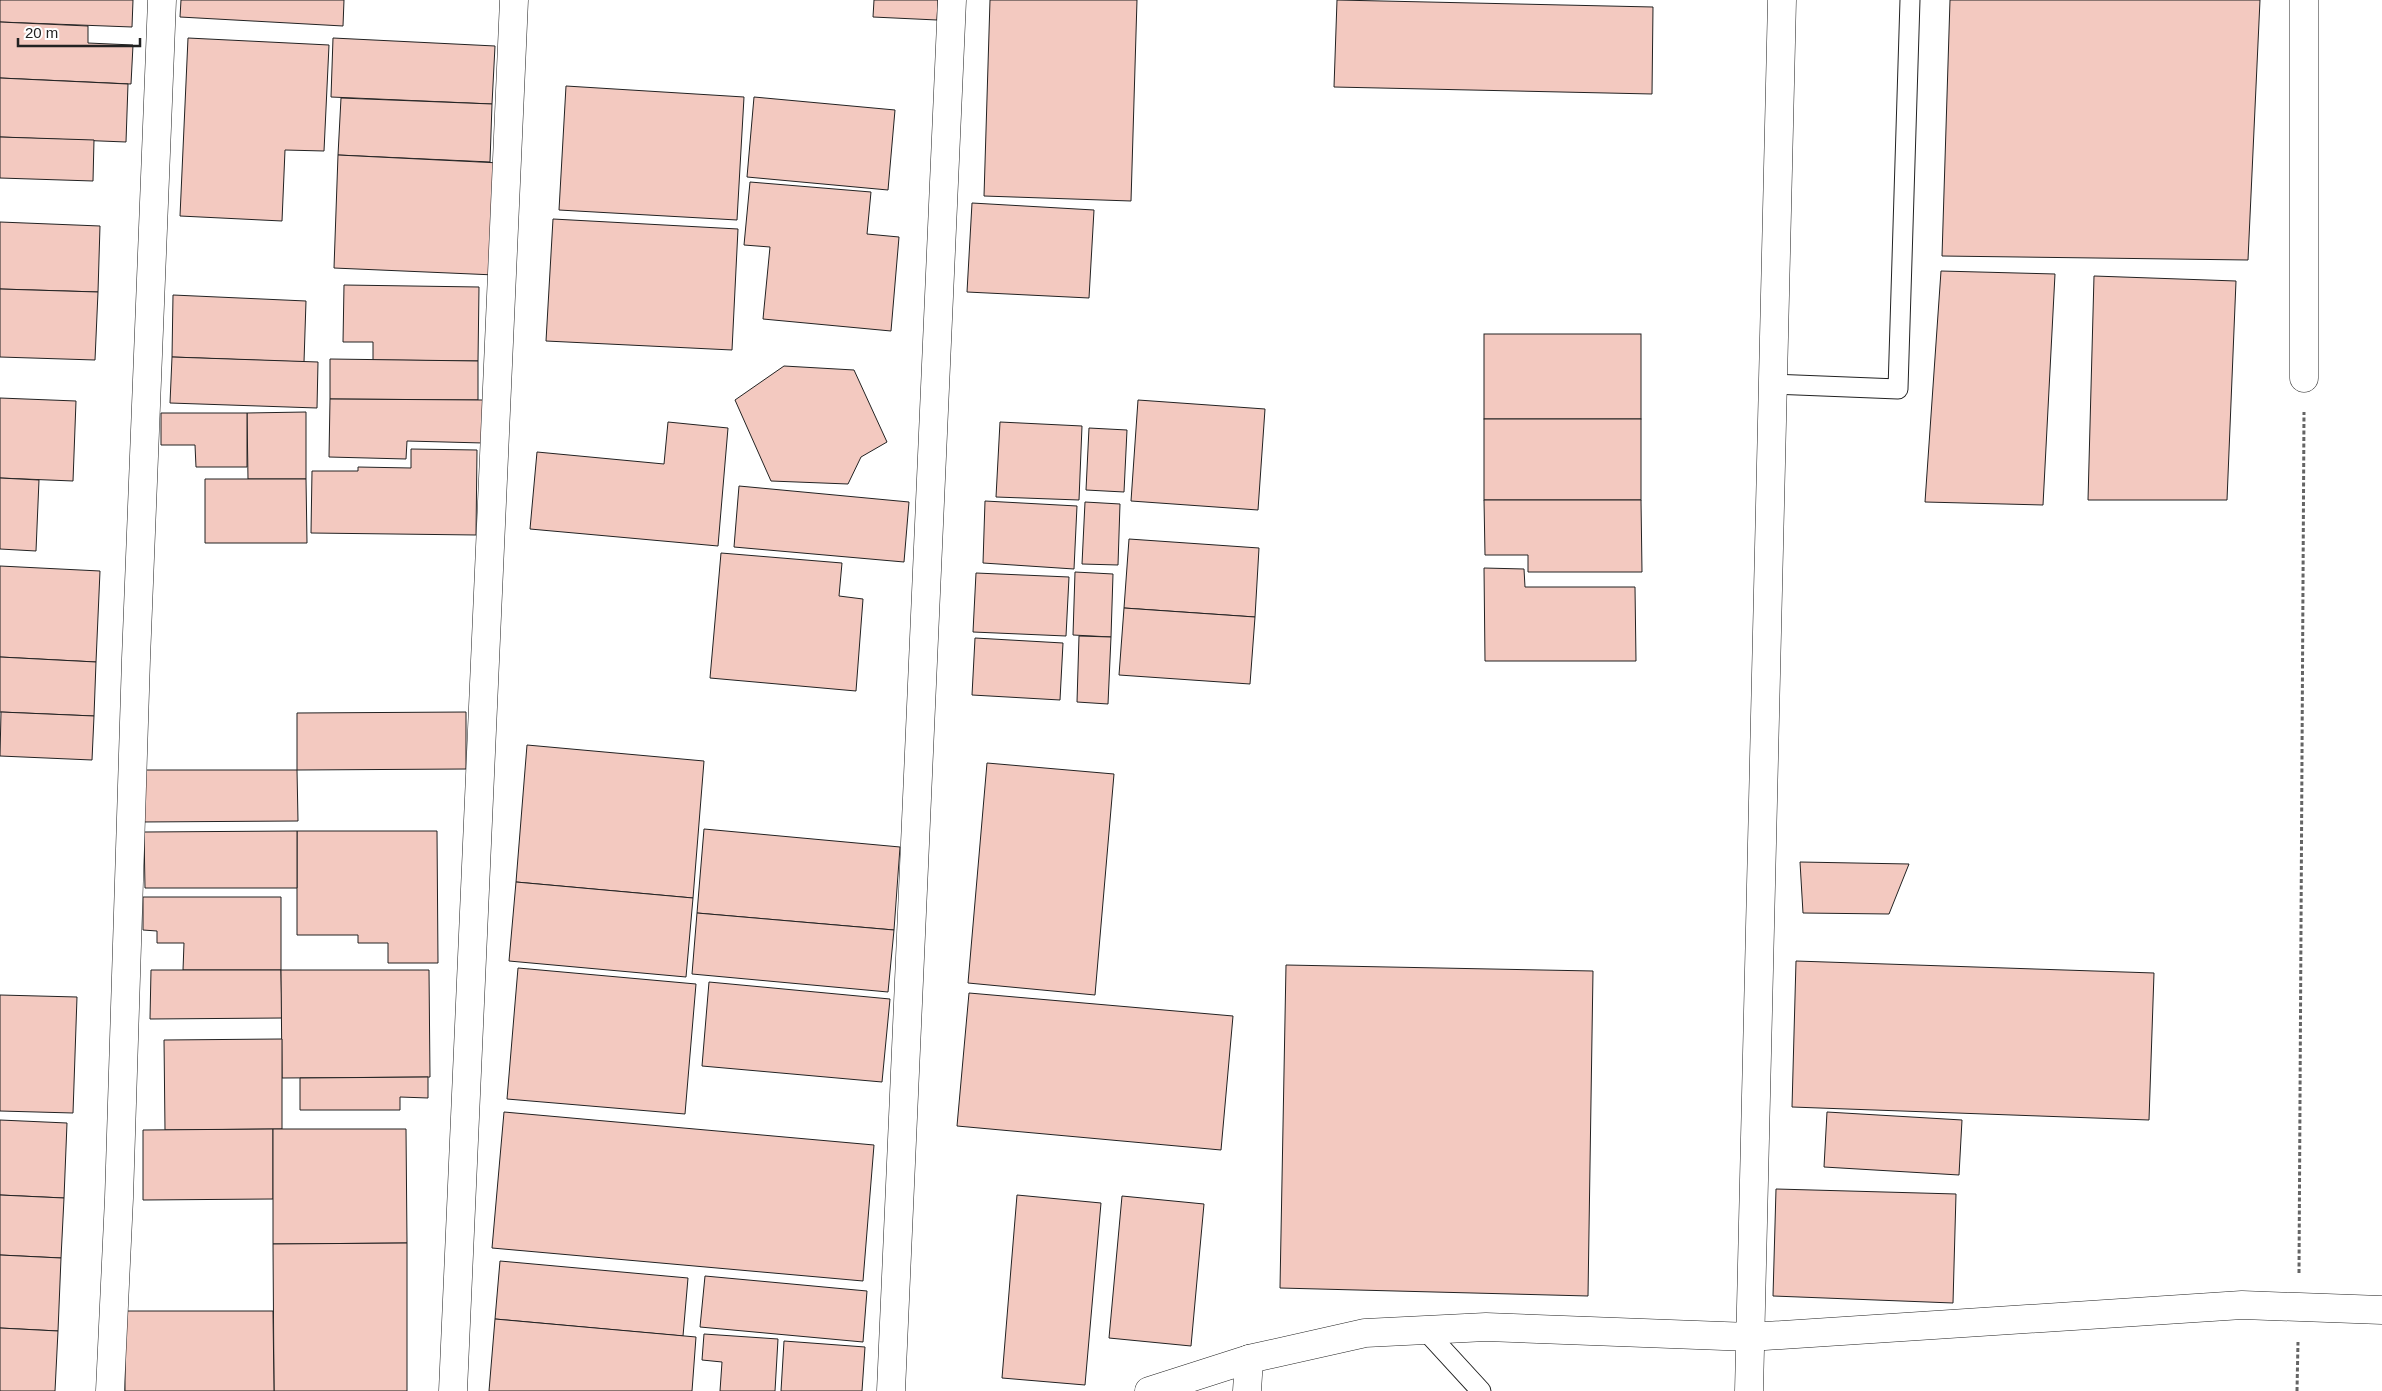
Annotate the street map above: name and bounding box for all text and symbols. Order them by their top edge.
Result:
scale bar [18,15,140,47]
text: 20 m [25,24,58,41]

